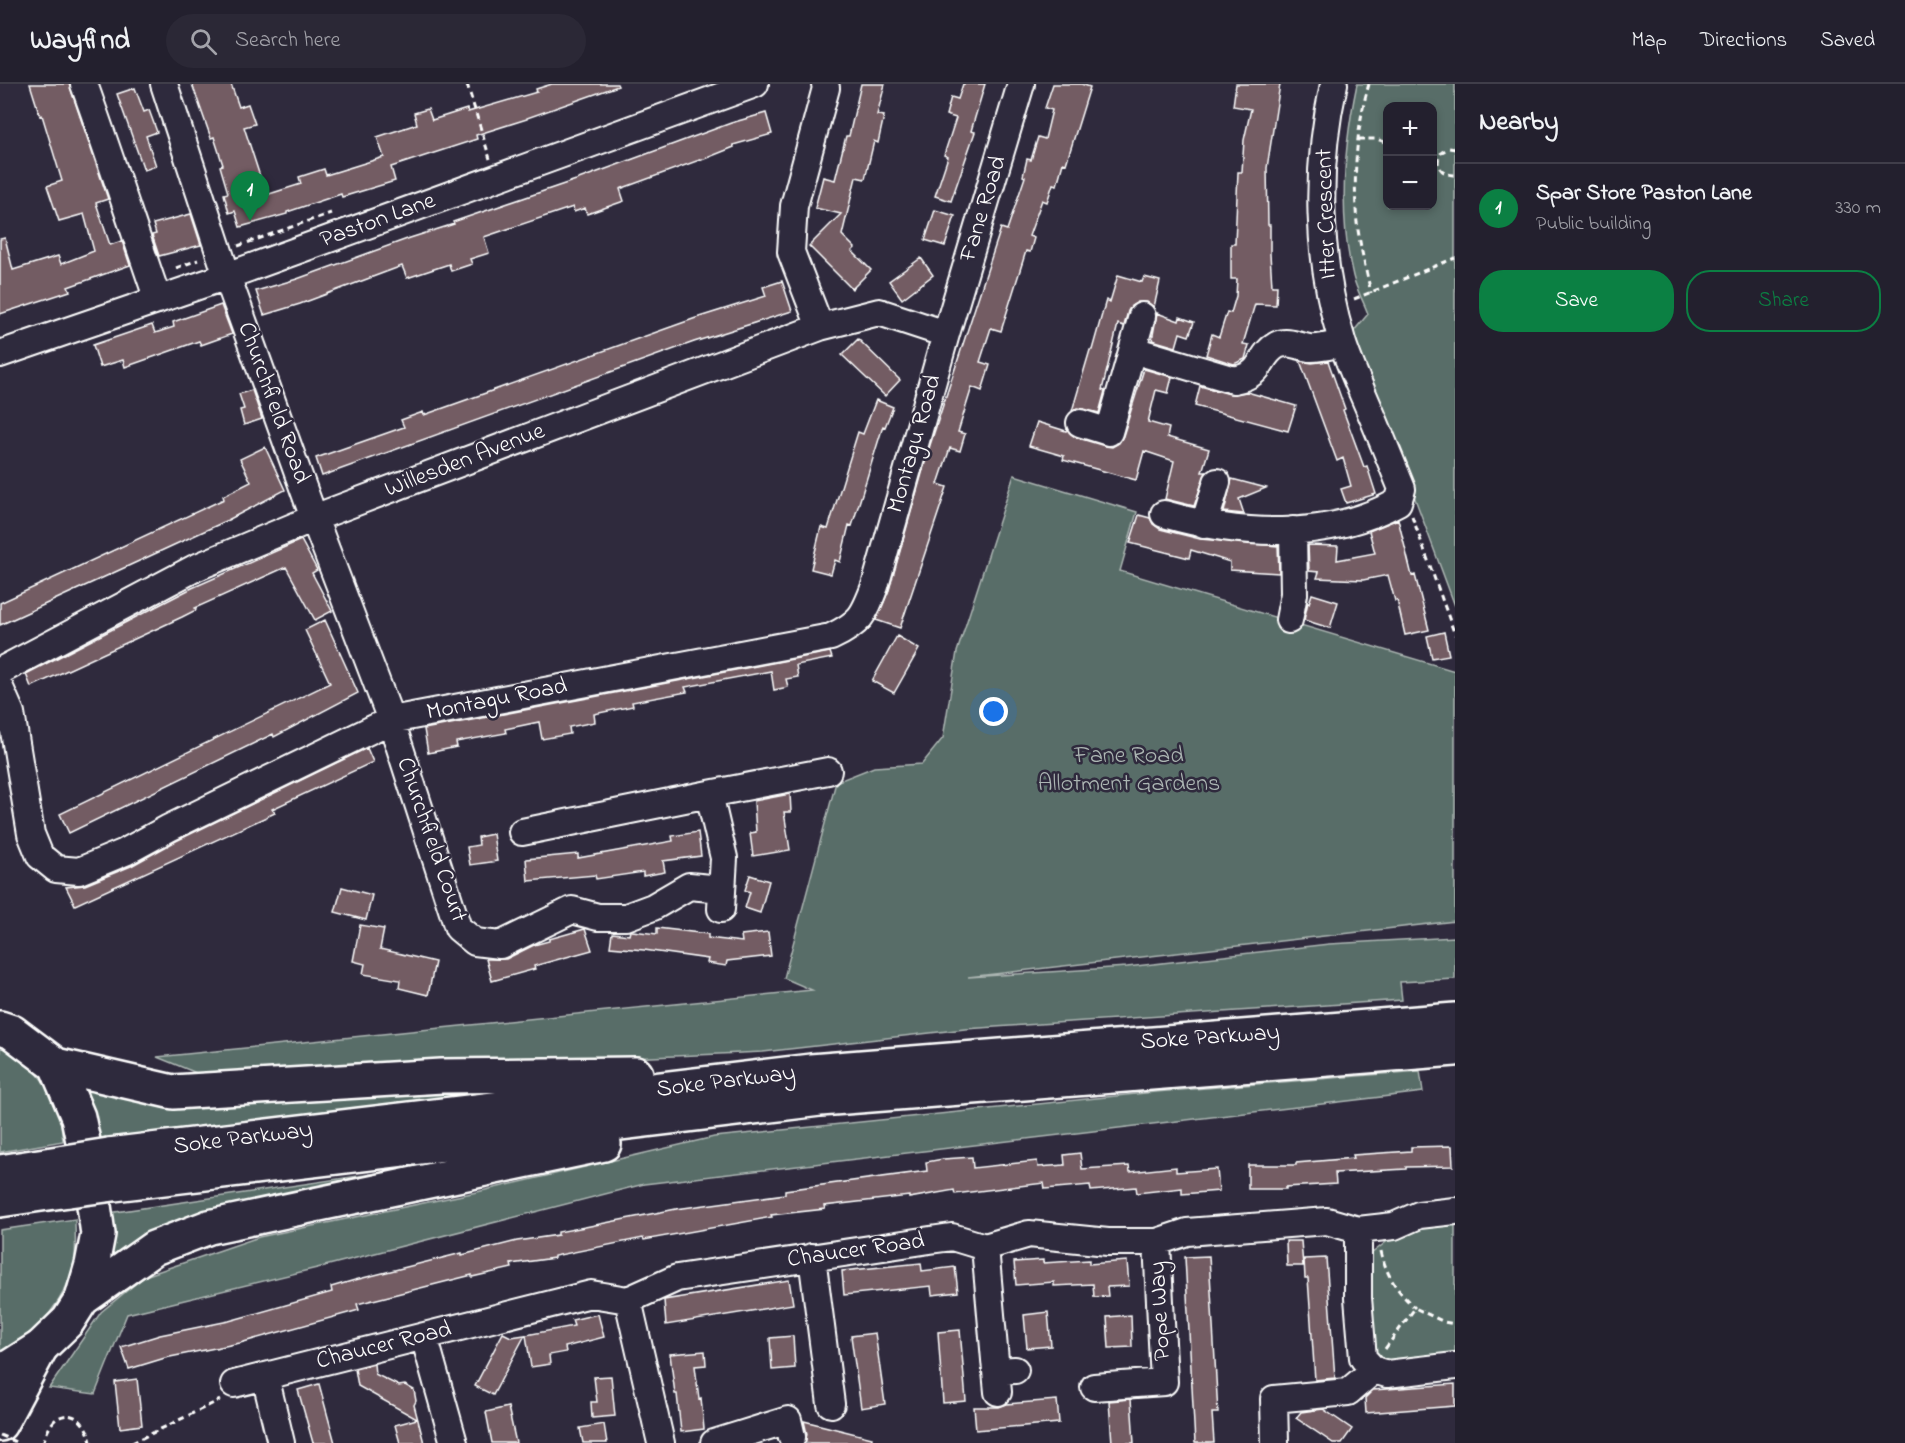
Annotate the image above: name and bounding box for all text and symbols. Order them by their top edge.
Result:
search box [166,14,586,68]
text: Wayfind [30,21,130,62]
icon: search [187,25,220,58]
text: Search here [235,25,340,57]
text: Map [1631,26,1667,56]
text: Directions [1700,26,1787,56]
text: Saved [1820,26,1875,56]
map controls [1383,102,1437,210]
button: + [1383,102,1437,156]
text: Nearby [1479,104,1558,142]
street label: Itter Crescent [1307,148,1347,280]
street label: Fane Road [951,151,1017,267]
button: − [1383,156,1437,210]
pin: 1 [230,172,270,221]
text: Spar Store Paston Lane [1536,178,1752,210]
street label: Paston Lane [315,184,441,258]
text: 1 [1495,194,1502,223]
text: 330 m [1835,194,1881,223]
text: Public building [1536,210,1651,239]
button: Save [1479,270,1674,332]
button: Share [1686,270,1881,332]
street label: Churchfield Road [228,317,319,489]
street label: Montagu Road [879,370,952,517]
street label: Willesden Avenue [380,414,550,508]
street label: Montagu Road [424,669,571,731]
your location [979,697,1008,726]
park label: Fane Road Allotment Gardens [1038,739,1220,802]
street label: Churchfield Court [386,753,476,927]
street label: Soke Parkway [1139,1016,1281,1061]
street label: Soke Parkway [654,1056,798,1109]
street label: Soke Parkway [171,1113,315,1166]
street label: Chaucer Road [785,1224,927,1278]
street label: Pope Way [1141,1260,1182,1362]
street label: Chaucer Road [313,1312,456,1380]

